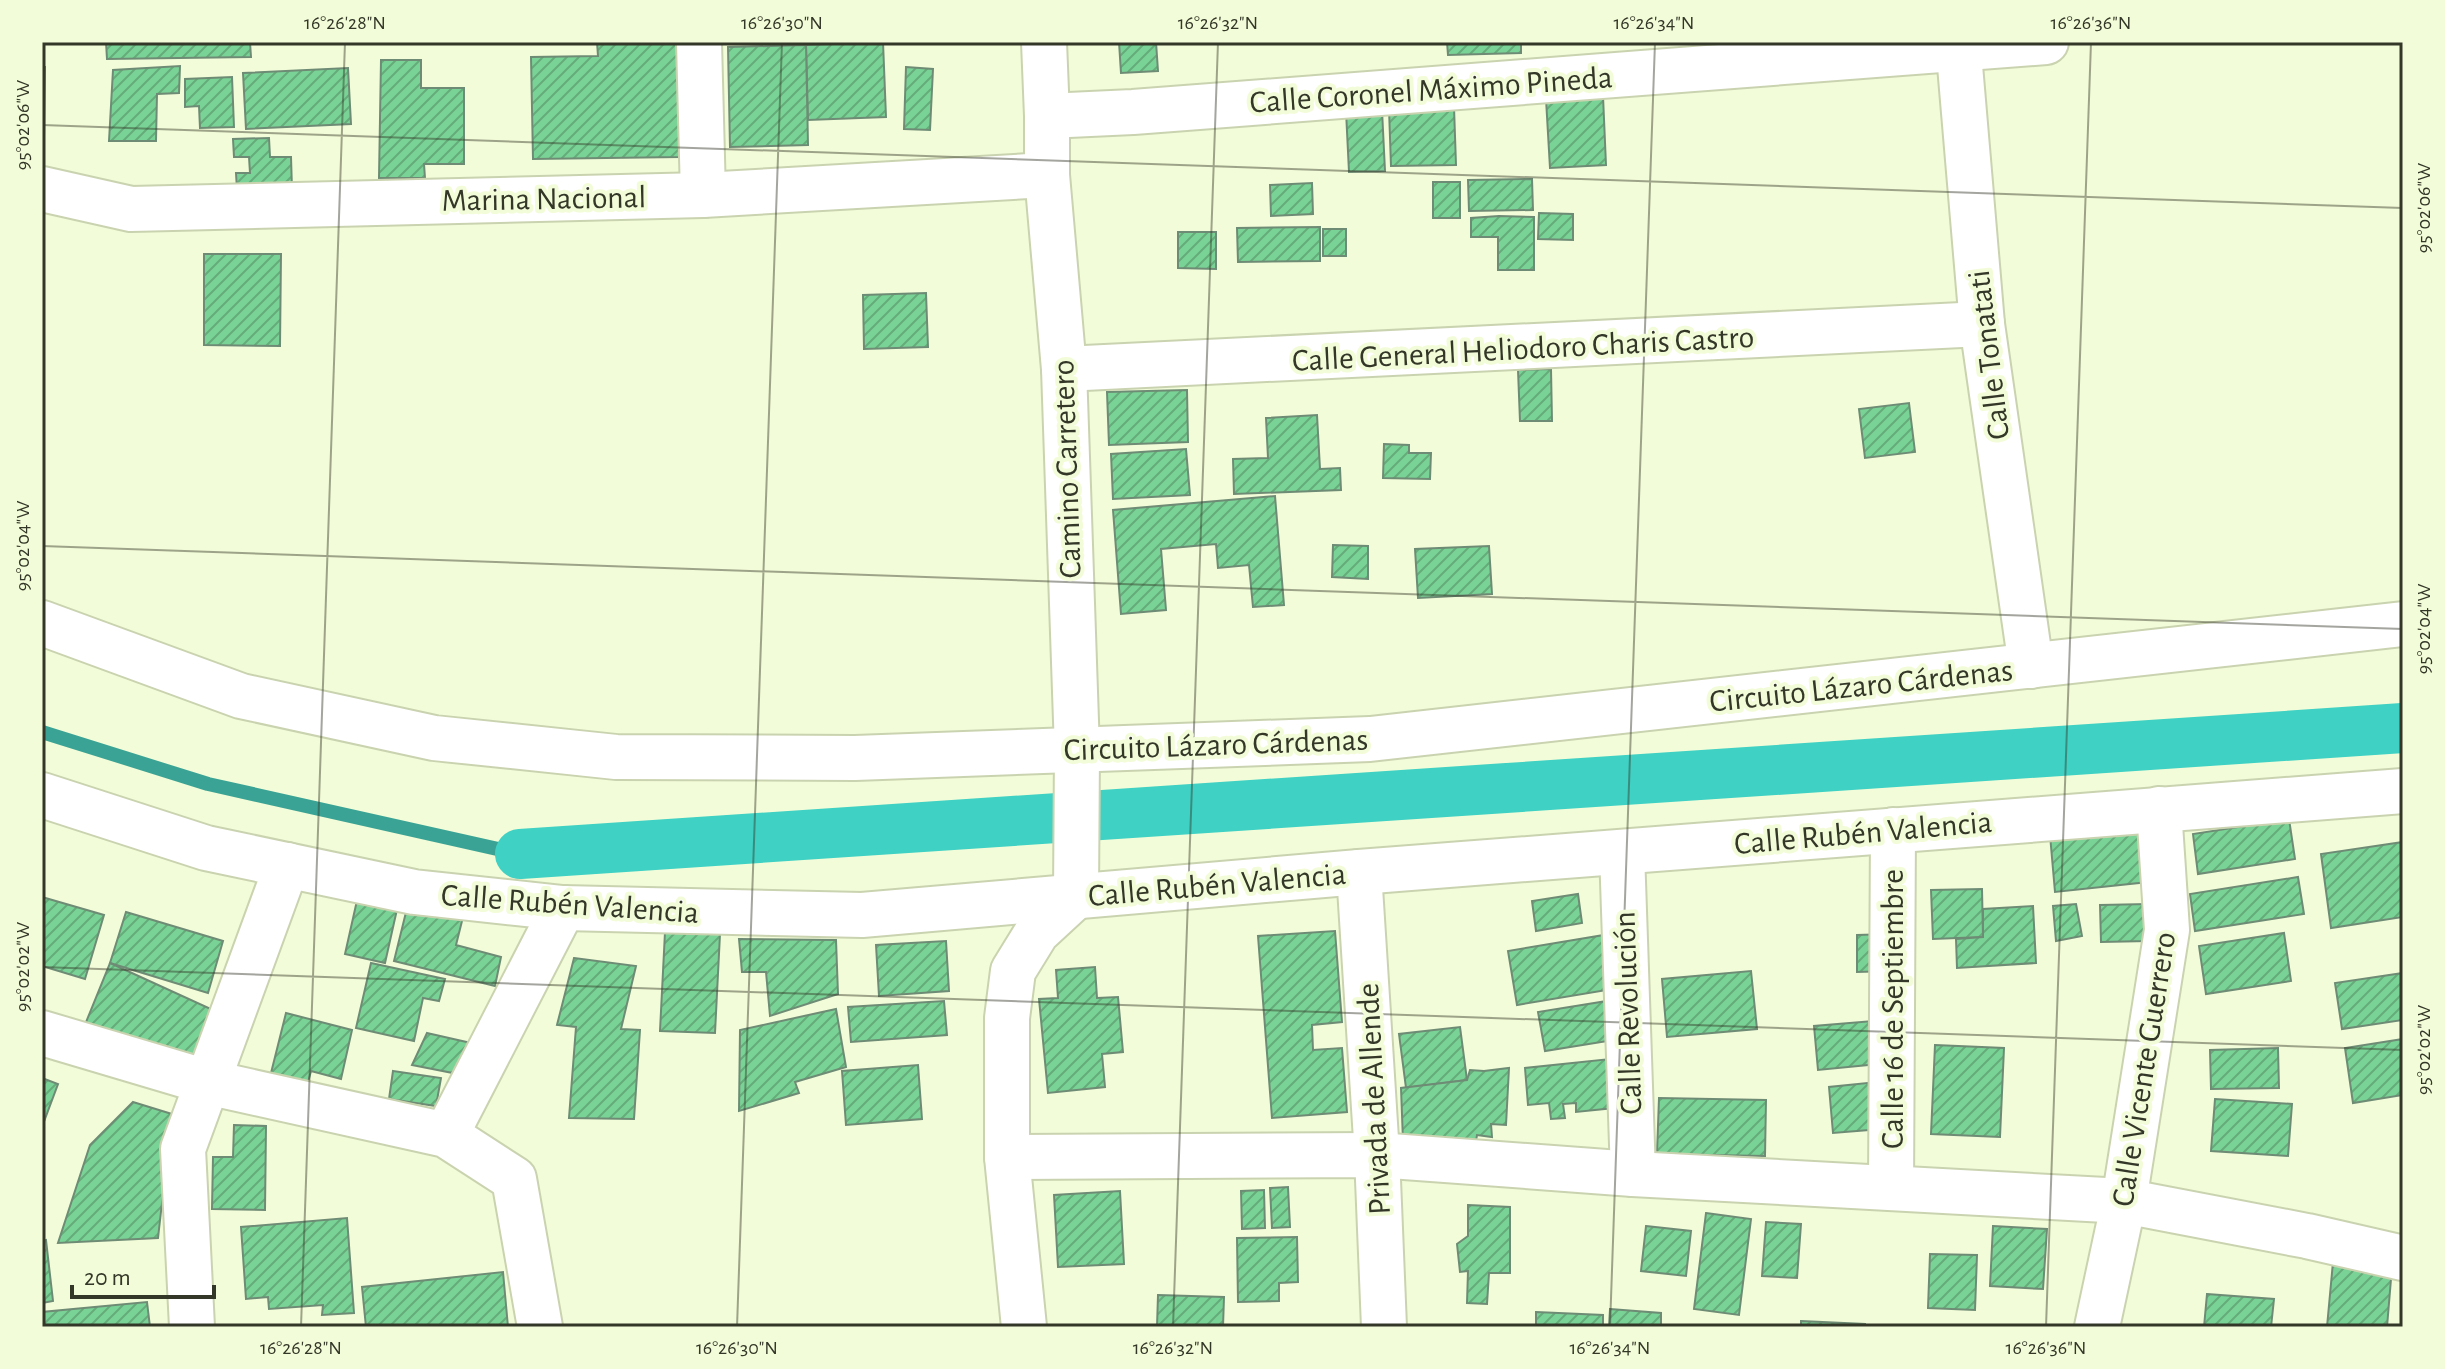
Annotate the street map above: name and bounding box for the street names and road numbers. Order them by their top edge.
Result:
street label: Calle Coronel Máximo Pineda [1249,61,1614,119]
street label: Marina Nacional [441,181,647,217]
street label: Calle Tonatati [1963,268,2015,441]
street label: Calle General Heliodoro Charis Castro [1291,321,1755,377]
street label: Camino Carretero [1047,359,1087,579]
street label: Circuito Lázaro Cárdenas [1708,654,2014,718]
street label: Circuito Lázaro Cárdenas [1063,724,1369,766]
street label: Calle Rubén Valencia [1733,806,1993,860]
street label: Calle Rubén Valencia [1087,858,1347,912]
street label: Calle 16 de Septiembre [1877,869,1909,1149]
street label: Calle Rubén Valencia [440,879,700,929]
street label: Calle Revolución [1608,911,1648,1115]
street label: Calle Vicente Guerrero [2106,930,2181,1209]
street label: Privada de Allende [1352,982,1396,1216]

